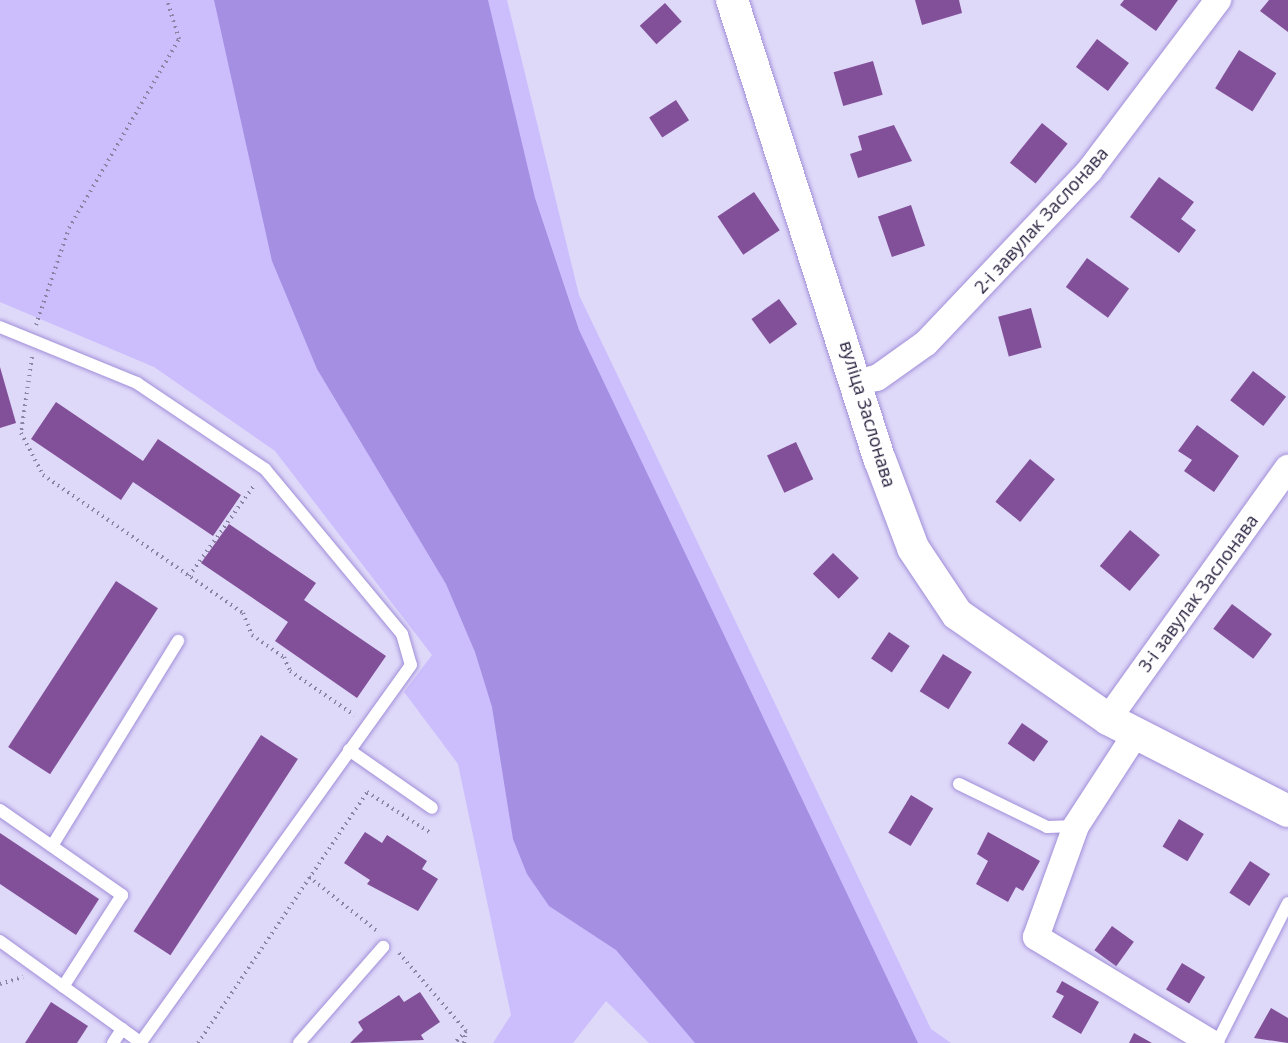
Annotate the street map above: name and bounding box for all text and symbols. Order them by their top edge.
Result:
street label: 2-і завулак Заслонава [970,142,1112,298]
street label: вуліца Заслонава [835,338,901,490]
street label: 3-і завулак Заслонава [1134,510,1262,676]

